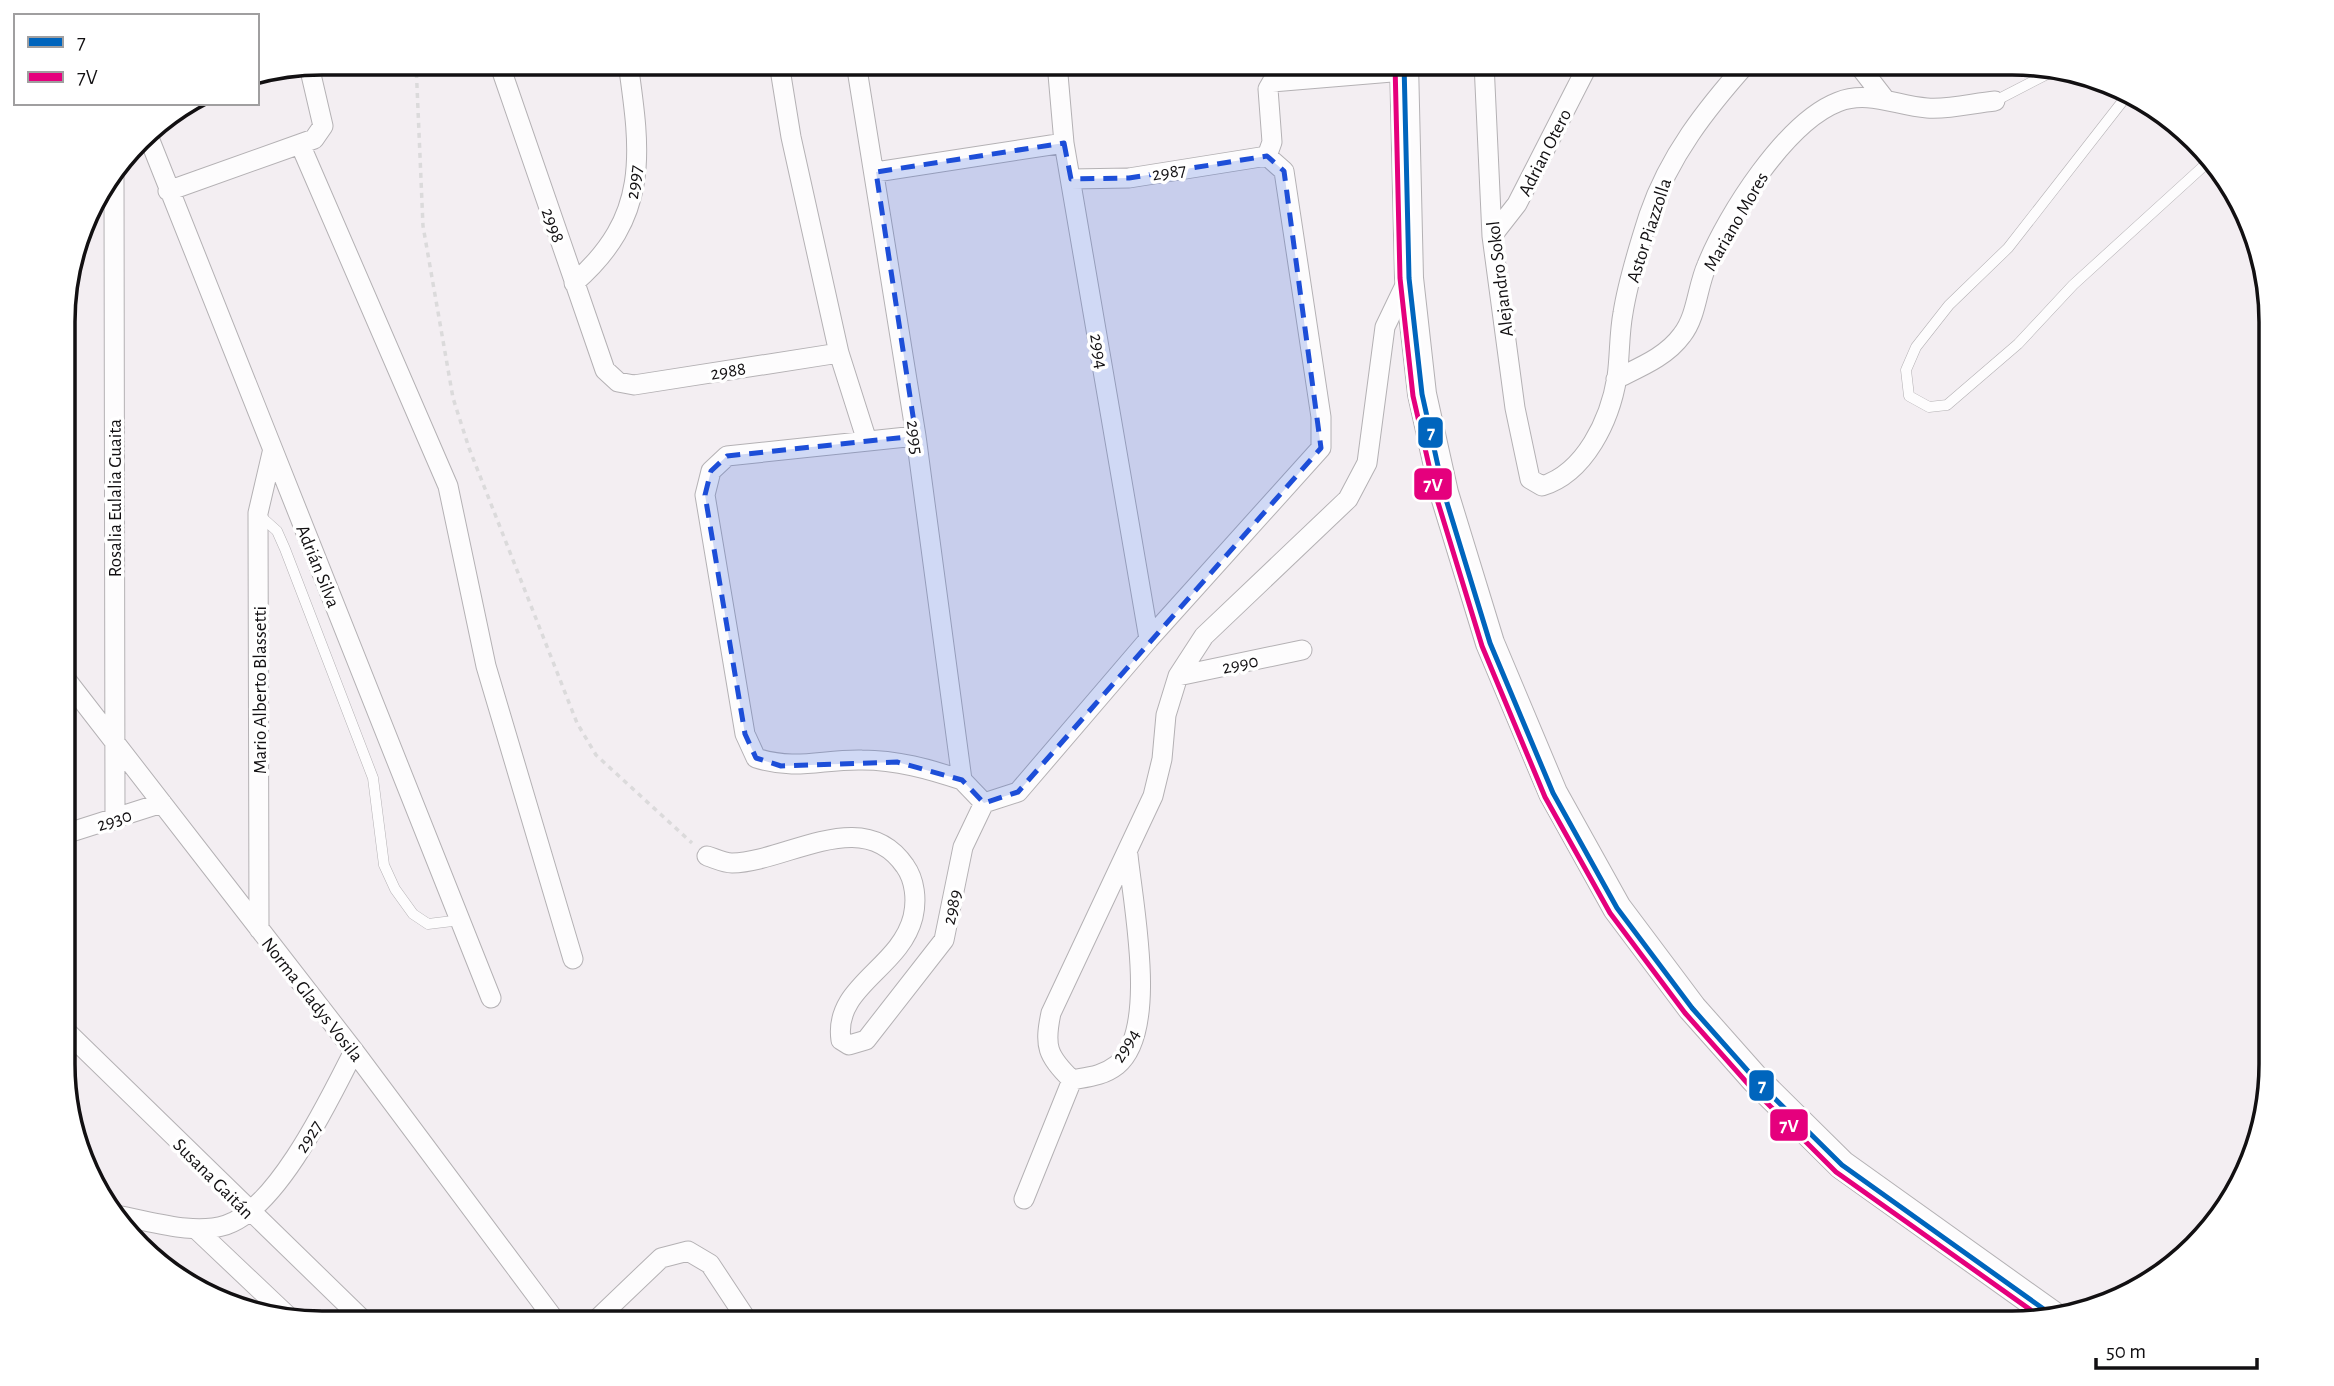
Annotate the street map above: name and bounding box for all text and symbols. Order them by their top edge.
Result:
legend [14,14,259,105]
text: 7 [77,32,86,53]
text: 7V [77,67,98,88]
street label: Adrian Otero [1515,106,1575,199]
street label: 2987 [1151,160,1188,185]
street label: 2997 [623,164,646,200]
street label: Mariano Mores [1700,169,1772,274]
street label: Astor Piazzolla [1624,176,1675,285]
street label: 2998 [538,206,568,245]
street label: Alejandro Sokol [1484,220,1517,338]
street label: 2994 [1086,332,1111,370]
street label: 2988 [709,359,747,384]
line badge: 7 [1417,416,1444,449]
street label: Rosalia Eulalia Guaita [106,419,125,577]
street label: 2995 [903,419,926,456]
text: 7 [1427,424,1435,443]
line badge: 7V [1413,467,1453,501]
text: 7V [1423,476,1444,495]
street label: Adrián Silva [292,522,343,611]
street label: Mario Alberto Blassetti [251,606,270,774]
street label: 2990 [1220,651,1260,678]
street label: 2930 [95,806,134,835]
street label: 2989 [939,888,965,927]
street label: Norma Gladys Vosila [258,934,366,1066]
street label: 2994 [1109,1026,1144,1066]
line badge: 7 [1748,1069,1775,1102]
text: 7 [1758,1077,1766,1096]
line badge: 7V [1769,1108,1809,1142]
street label: 2927 [292,1117,326,1156]
text: 7V [1779,1117,1800,1136]
street label: Susana Gaitán [169,1135,257,1223]
scale bar [2096,1326,2257,1370]
text: 50 m [2106,1341,2146,1362]

